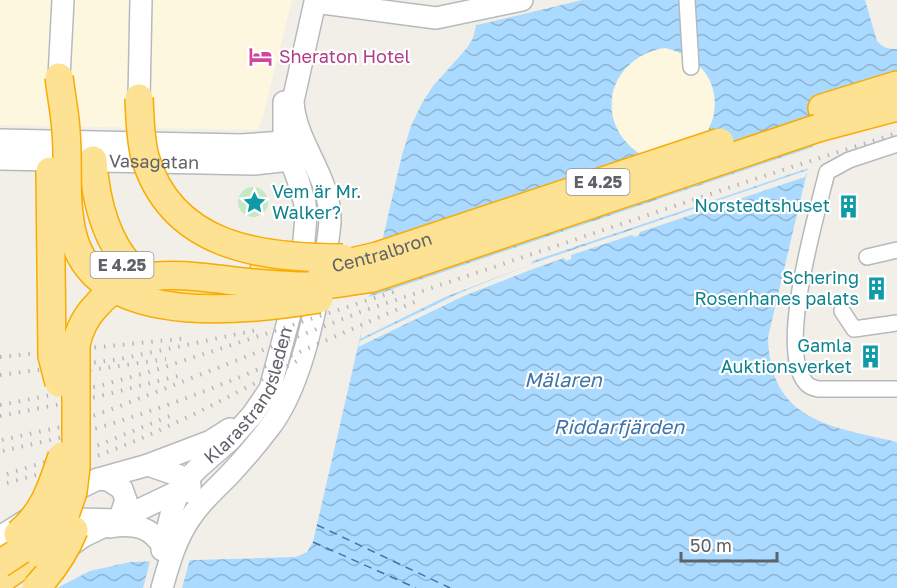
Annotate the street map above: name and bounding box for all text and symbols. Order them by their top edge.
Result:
hotel icon: Sheraton Hotel [248,44,274,70]
place label: Sheraton Hotel [279,45,411,67]
street label: Vasagatan [109,149,199,173]
road number: E 4.25 [566,169,630,195]
place label: Vem är Mr. Walker? [272,180,361,223]
place icon: Vem är Mr. Walker? [241,189,267,215]
building icon: Norstedtshuset [835,193,861,219]
place label: Norstedtshuset [694,194,830,216]
street label: Centralbron [329,227,434,276]
road number: E 4.25 [90,252,154,278]
place label: Schering Rosenhanes palats [695,266,859,309]
building icon: Schering Rosenhanes palats [864,275,890,301]
street label: Klarastrandsleden [199,324,296,468]
place label: Gamla Auktionsverket [721,334,852,377]
building icon: Gamla Auktionsverket [857,343,883,369]
water label: Mälaren [524,367,603,391]
water label: Riddarfjärden [554,414,685,439]
scale bar [681,525,777,563]
text: 50 m [690,534,732,556]

